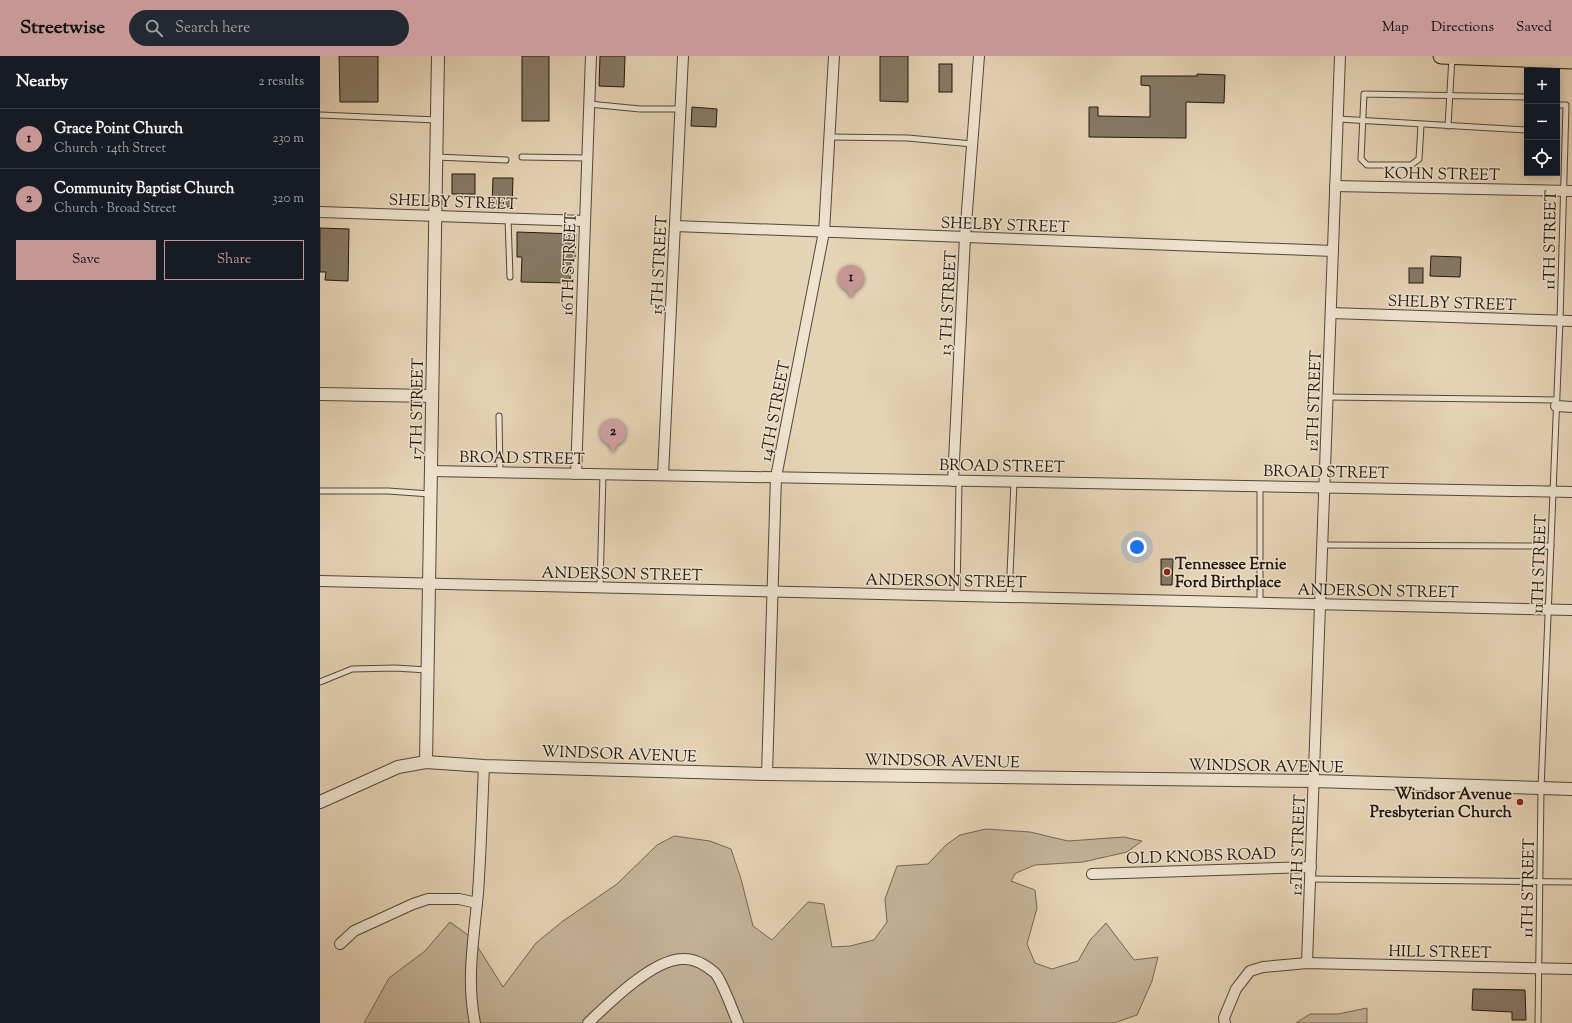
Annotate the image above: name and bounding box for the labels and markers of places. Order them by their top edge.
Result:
pin: 1 [838,265,864,298]
pin: 2 [600,419,626,452]
place label: Tennessee Ernie Ford Birthplace [1175,554,1287,595]
marker: Tennessee Ernie Ford Birthplace [1162,567,1172,577]
place label: Windsor Avenue Presbyterian Church [1370,784,1513,825]
marker: Windsor Avenue Presbyterian Church [1515,797,1525,807]

